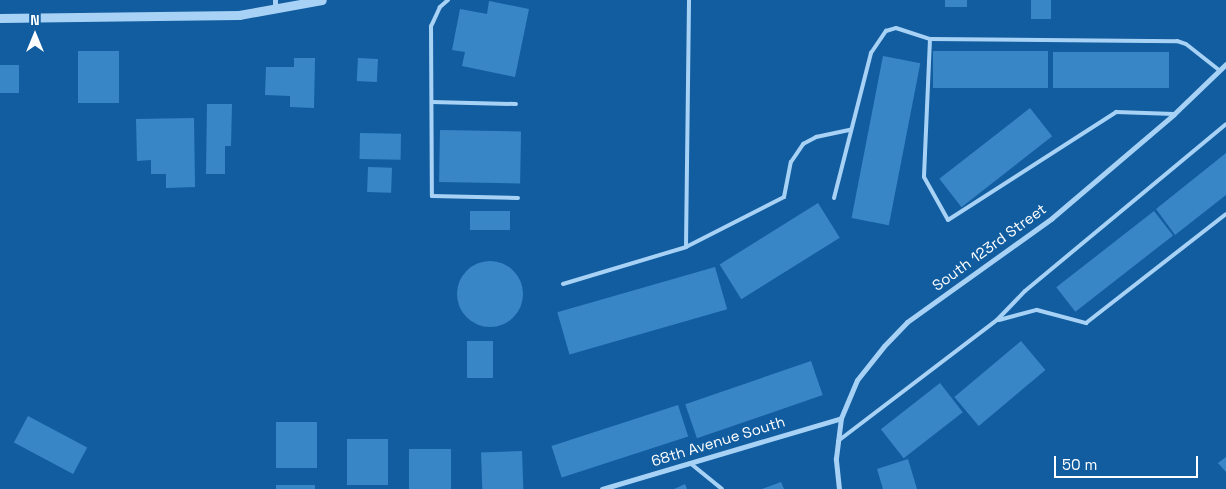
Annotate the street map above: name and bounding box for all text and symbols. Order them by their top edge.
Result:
north arrow [10,10,60,60]
text: N [30,11,40,29]
street label: South 123rd Street [928,200,1050,294]
street label: 68th Avenue South [649,412,787,470]
scale bar [1056,446,1200,478]
text: 50 m [1062,455,1097,474]

